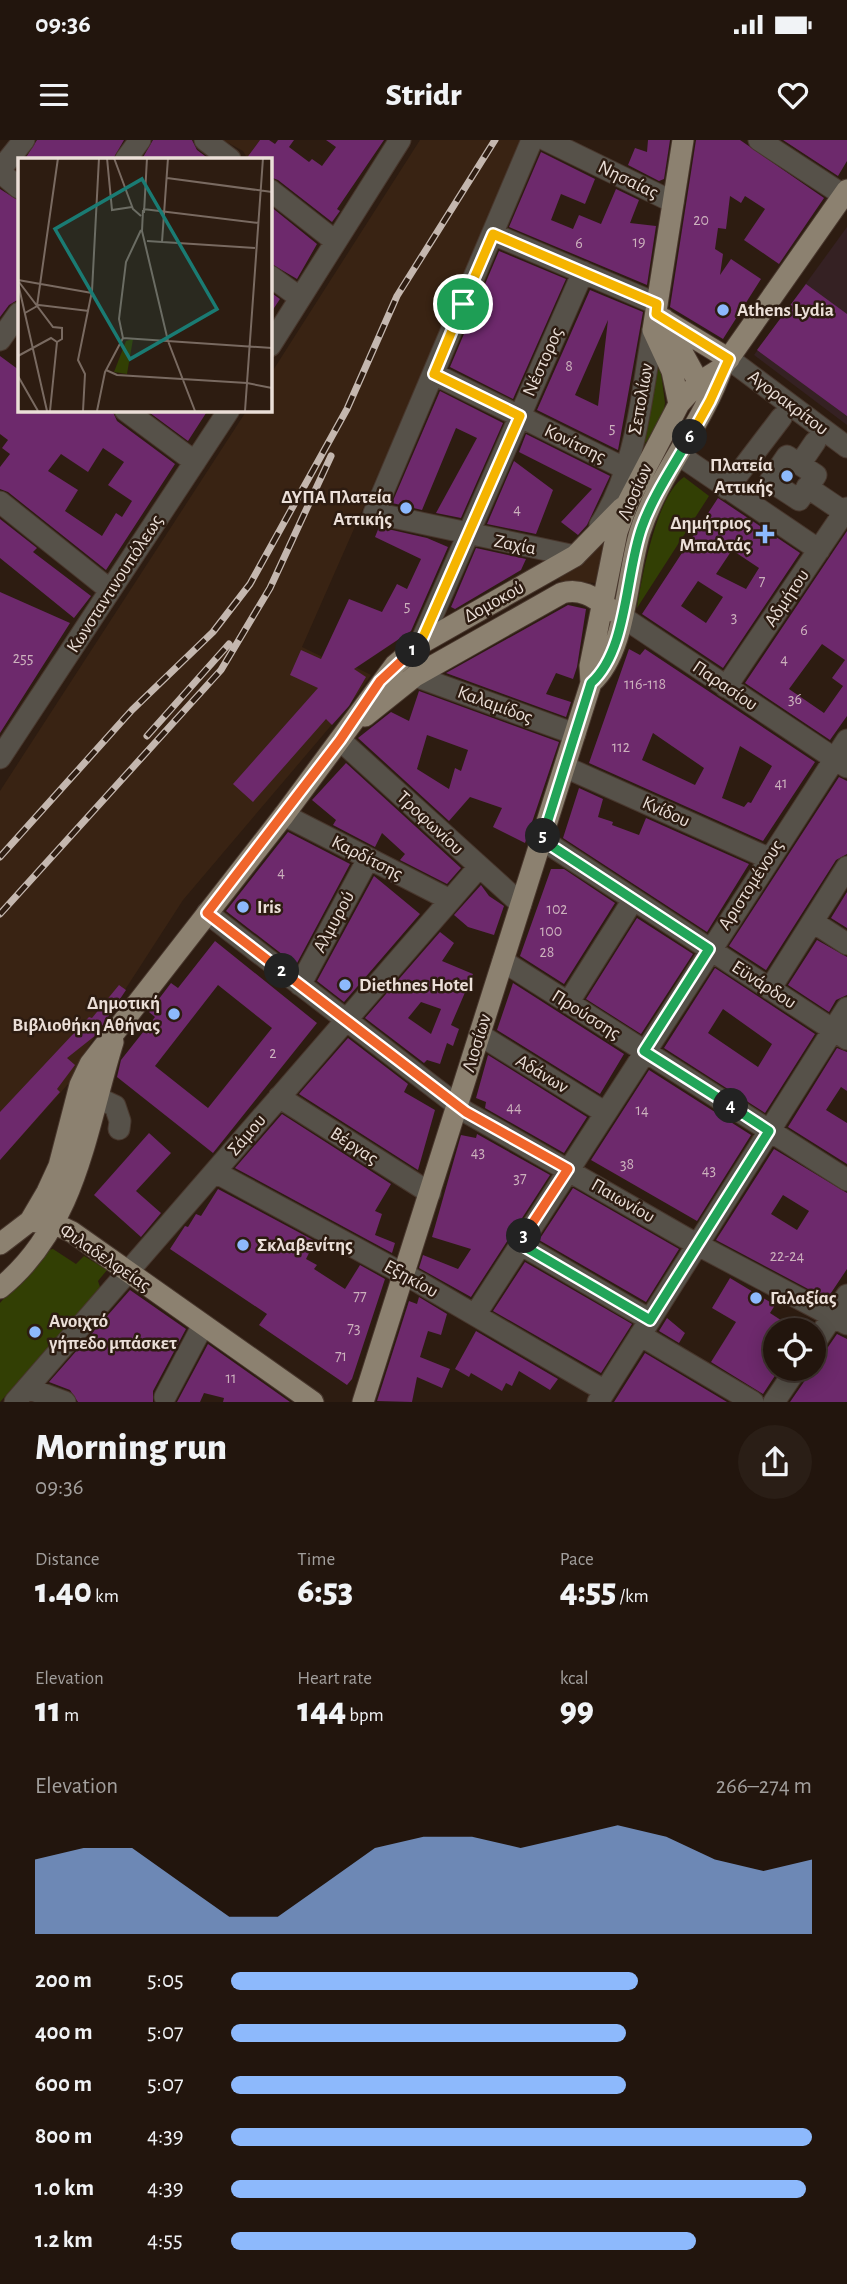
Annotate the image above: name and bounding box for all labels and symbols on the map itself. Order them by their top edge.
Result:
street label: Νησαίας [595,157,661,203]
inset map [18,158,271,411]
house number: 20 [693,212,709,228]
house number: 19 [632,234,646,250]
house number: 6 [575,235,583,251]
pin [433,274,493,334]
place label: Athens Lydia [737,301,834,320]
marker: Athens Lydia [715,302,731,318]
street label: Νέστορος [519,325,567,399]
house number: 8 [565,358,573,374]
street label: Σεπολίων [625,362,657,436]
street label: Αγορακρίτου [744,367,832,439]
house number: 5 [609,420,615,436]
pin: 6 [672,420,708,454]
street label: Κονίτσης [541,421,609,467]
place label: Πλατεία Αττικής [710,456,773,497]
street label: Λιοσίων [614,461,656,523]
marker: Πλατεία Αττικής [779,468,795,484]
place label: ΔΥΠΑ Πλατεία Αττικής [281,488,392,529]
marker: ΔΥΠΑ Πλατεία Αττικής [398,500,414,516]
house number: 4 [513,501,521,517]
street label: Κωνσταντινουπόλεως [63,512,167,656]
place label: Δημήτριος Μπαλτάς [670,514,751,555]
marker: Δημήτριος Μπαλτάς [757,526,773,542]
street label: Ζαχία [492,532,538,558]
street label: Αδμήτου [761,566,813,630]
house number: 7 [759,573,766,589]
street label: Δομοκού [461,578,527,626]
house number: 5 [404,598,410,614]
house number: 3 [731,609,737,625]
house number: 6 [800,622,808,638]
pin: 1 [396,632,430,668]
house number: 255 [13,650,33,666]
house number: 4 [780,651,788,667]
street label: Παρασίου [689,657,761,715]
house number: 116-118 [624,676,666,692]
street label: Καλαμίδος [455,683,535,727]
house number: 36 [788,691,802,707]
house number: 112 [612,739,630,755]
house number: 41 [774,775,788,791]
street label: Τροφωνίου [393,788,467,858]
street label: Κνίδου [639,793,693,831]
pin: 5 [526,818,560,854]
street label: Καρδίτσης [328,832,406,884]
street label: Αριστομένους [715,837,787,933]
house number: 4 [277,864,285,880]
street label: Αλμυρού [310,888,358,956]
place label: Iris [257,898,281,917]
marker: Iris [235,899,251,915]
house number: 102 [546,901,568,917]
house number: 100 [540,923,562,939]
house number: 28 [540,944,554,960]
pin: 2 [264,954,300,988]
street label: Εϋνάρδου [728,957,800,1013]
place label: Diethnes Hotel [359,976,473,995]
marker: Diethnes Hotel [337,977,353,993]
street label: Προύσσης [548,987,624,1043]
place label: Δημοτική Βιβλιοθήκη Αθήνας [12,994,160,1035]
marker: Δημοτική Βιβλιοθήκη Αθήνας [166,1006,182,1022]
street label: Λιοσίων [459,1012,495,1074]
house number: 2 [269,1045,277,1061]
street label: Αδάνων [512,1051,572,1097]
pin: 4 [714,1088,748,1124]
house number: 44 [506,1099,522,1115]
house number: 14 [635,1102,649,1118]
street label: Σάμου [224,1111,270,1159]
street label: Βέργας [327,1124,381,1168]
house number: 43 [471,1144,485,1160]
house number: 38 [620,1156,634,1172]
house number: 43 [702,1162,716,1178]
house number: 37 [513,1170,527,1186]
street label: Παιωνίου [588,1175,658,1227]
pin: 3 [506,1218,542,1254]
street label: Φιλαδελφείας [56,1221,154,1295]
place label: Σκλαβενίτης [257,1236,353,1255]
marker: Σκλαβενίτης [235,1237,251,1253]
house number: 22-24 [770,1248,805,1264]
street label: Εξηκίου [381,1257,441,1301]
house number: 77 [353,1288,367,1304]
place label: Γαλαξίας [770,1289,837,1308]
marker: Γαλαξίας [748,1290,764,1306]
place label: Ανοιχτό γήπεδο μπάσκετ [49,1312,177,1353]
house number: 73 [347,1320,361,1336]
marker: Ανοιχτό γήπεδο μπάσκετ [27,1324,43,1340]
house number: 71 [335,1348,347,1364]
house number: 11 [225,1370,237,1386]

